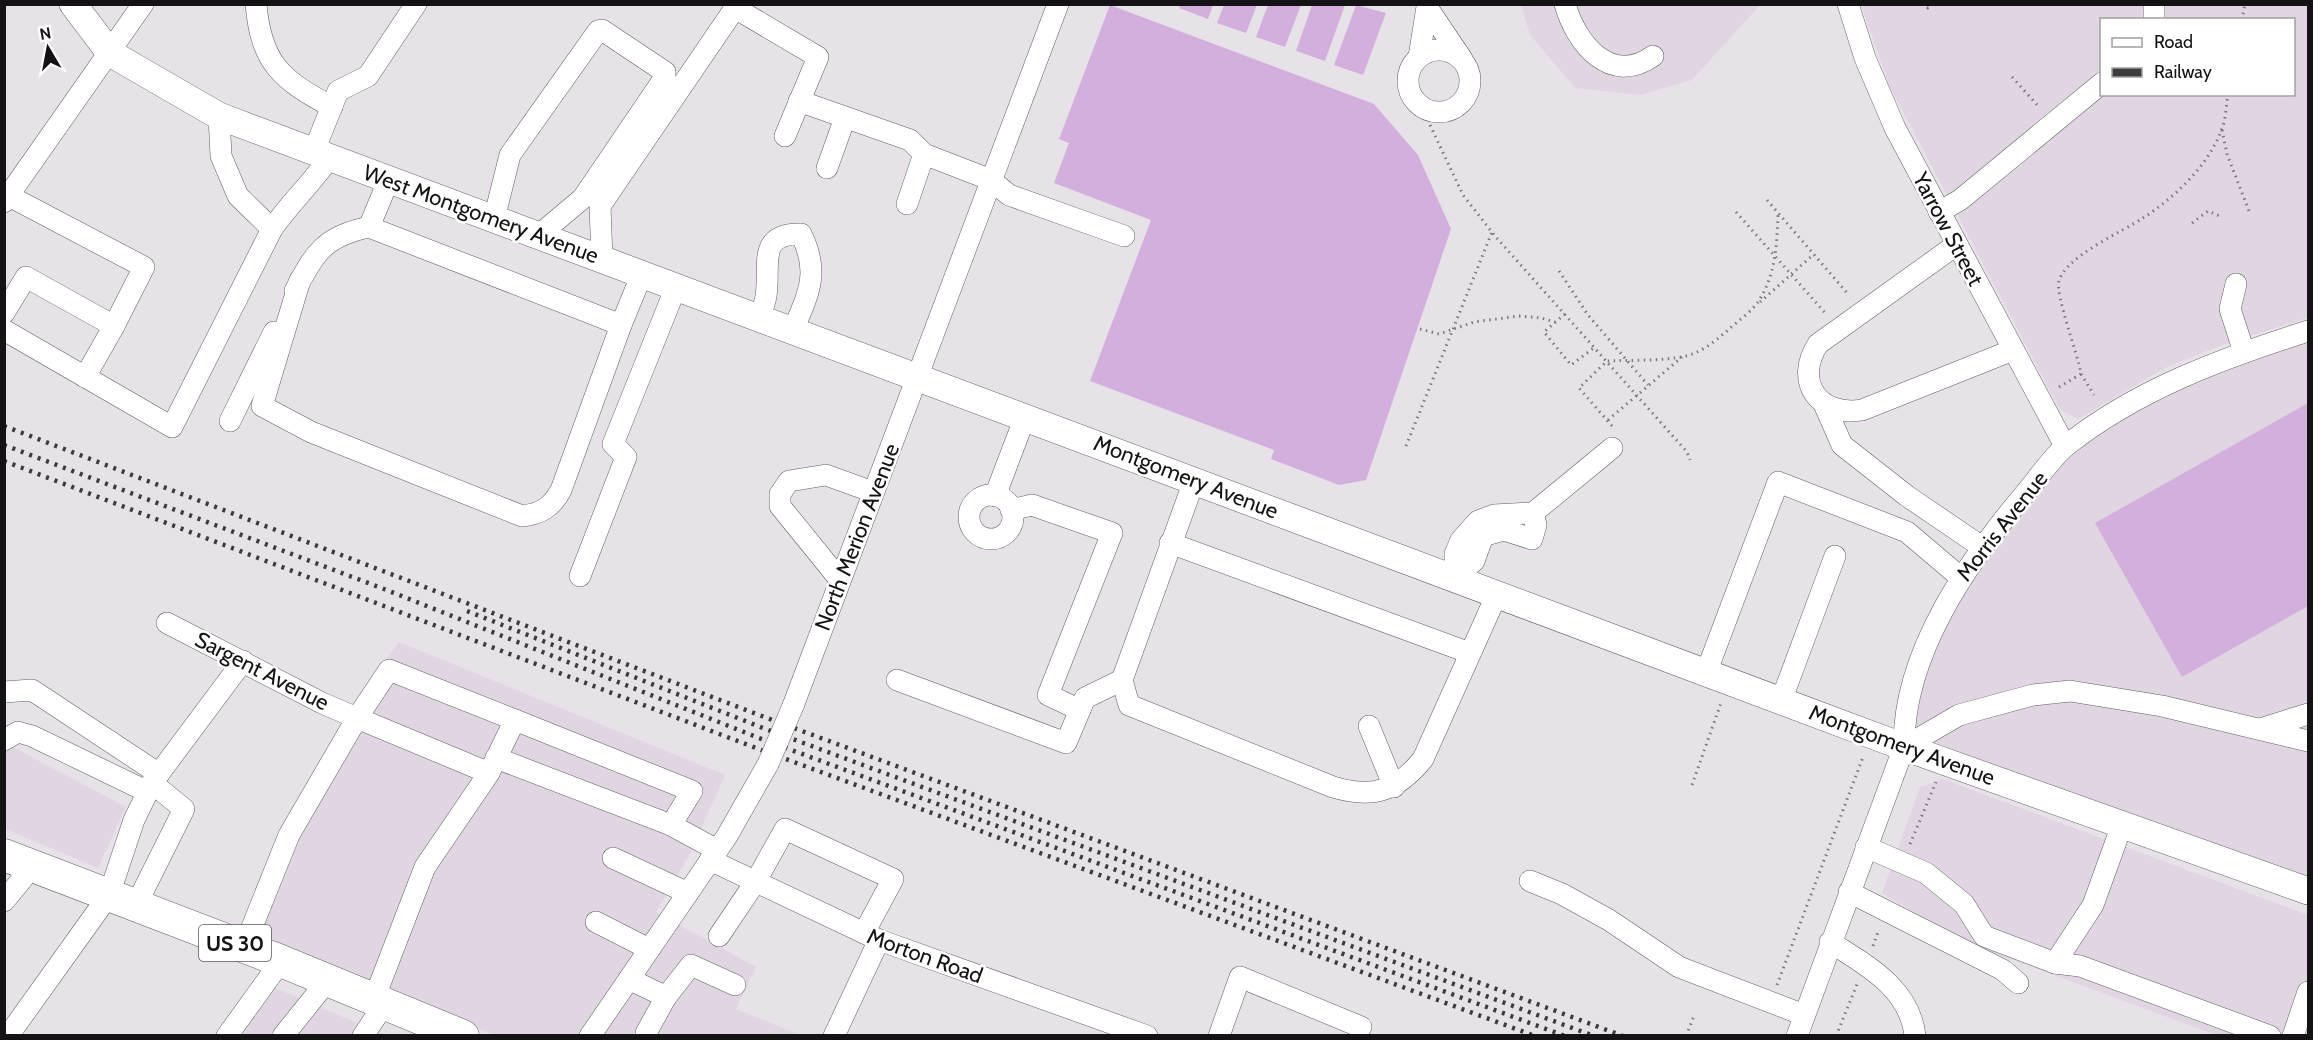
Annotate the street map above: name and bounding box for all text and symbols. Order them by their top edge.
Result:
north arrow [18,18,78,78]
legend [2100,18,2295,96]
text: N [38,23,53,44]
text: Road [2154,31,2193,53]
text: Railway [2154,61,2212,83]
street label: West Montgomery Avenue [360,159,602,269]
street label: Yarrow Street [1906,167,1989,291]
street label: Montgomery Avenue [1090,429,1282,525]
street label: North Merion Avenue [809,440,905,634]
street label: Morris Avenue [1951,466,2053,586]
street label: Sargent Avenue [191,626,333,716]
street label: Montgomery Avenue [1805,699,1999,791]
street label: Morton Road [864,923,986,989]
road number: US 30 [199,925,271,961]

